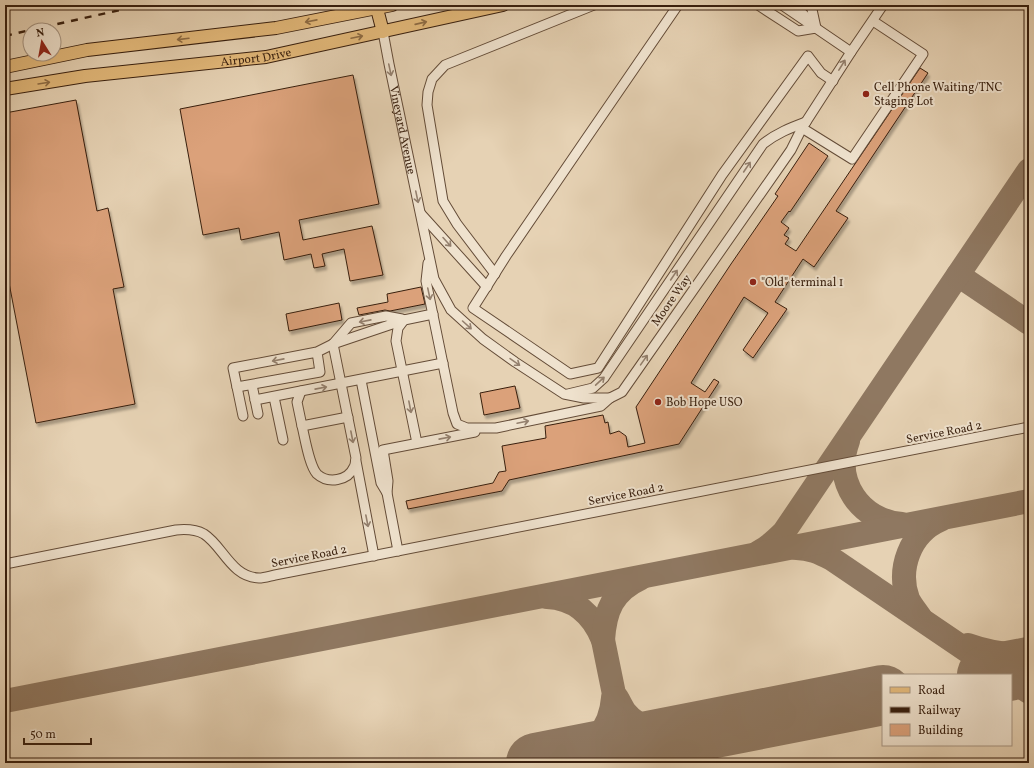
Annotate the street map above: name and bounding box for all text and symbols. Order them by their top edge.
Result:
one-way arrow [305,17,318,25]
one-way arrow [414,19,427,27]
north arrow [22,22,62,62]
text: N [35,26,46,42]
one-way arrow [350,33,363,41]
one-way arrow [177,35,190,43]
street label: Airport Drive [220,45,293,71]
one-way arrow [839,59,847,71]
one-way arrow [387,63,395,76]
one-way arrow [37,79,50,87]
place label: Cell Phone Waiting/TNC Staging Lot [874,80,1002,110]
street label: Vineyard Avenue [385,85,419,176]
marker: Cell Phone Waiting/TNC Staging Lot [861,89,871,99]
one-way arrow [743,162,751,173]
one-way arrow [413,190,421,203]
one-way arrow [442,237,451,248]
one-way arrow [670,270,678,281]
street label: Moore Way [648,271,696,330]
place label: "Old" terminal 1 [761,275,843,291]
marker: "Old" terminal 1 [748,277,758,287]
one-way arrow [425,288,433,301]
one-way arrow [359,317,372,325]
one-way arrow [462,320,473,329]
one-way arrow [640,354,648,365]
one-way arrow [272,356,285,364]
one-way arrow [509,358,520,366]
one-way arrow [595,377,605,386]
one-way arrow [314,383,327,391]
place label: Bob Hope USO [666,395,743,411]
marker: Bob Hope USO [653,397,663,407]
one-way arrow [406,401,414,414]
one-way arrow [516,418,529,426]
street label: Service Road 2 [905,418,983,448]
one-way arrow [348,430,356,443]
one-way arrow [438,434,451,442]
street label: Service Road 2 [587,480,665,510]
one-way arrow [364,514,372,527]
street label: Service Road 2 [270,542,348,572]
legend [882,674,1012,746]
text: Road [918,683,945,699]
text: Railway [918,703,961,719]
scale bar [24,720,91,746]
text: Building [918,723,963,739]
text: 50 m [30,727,56,743]

